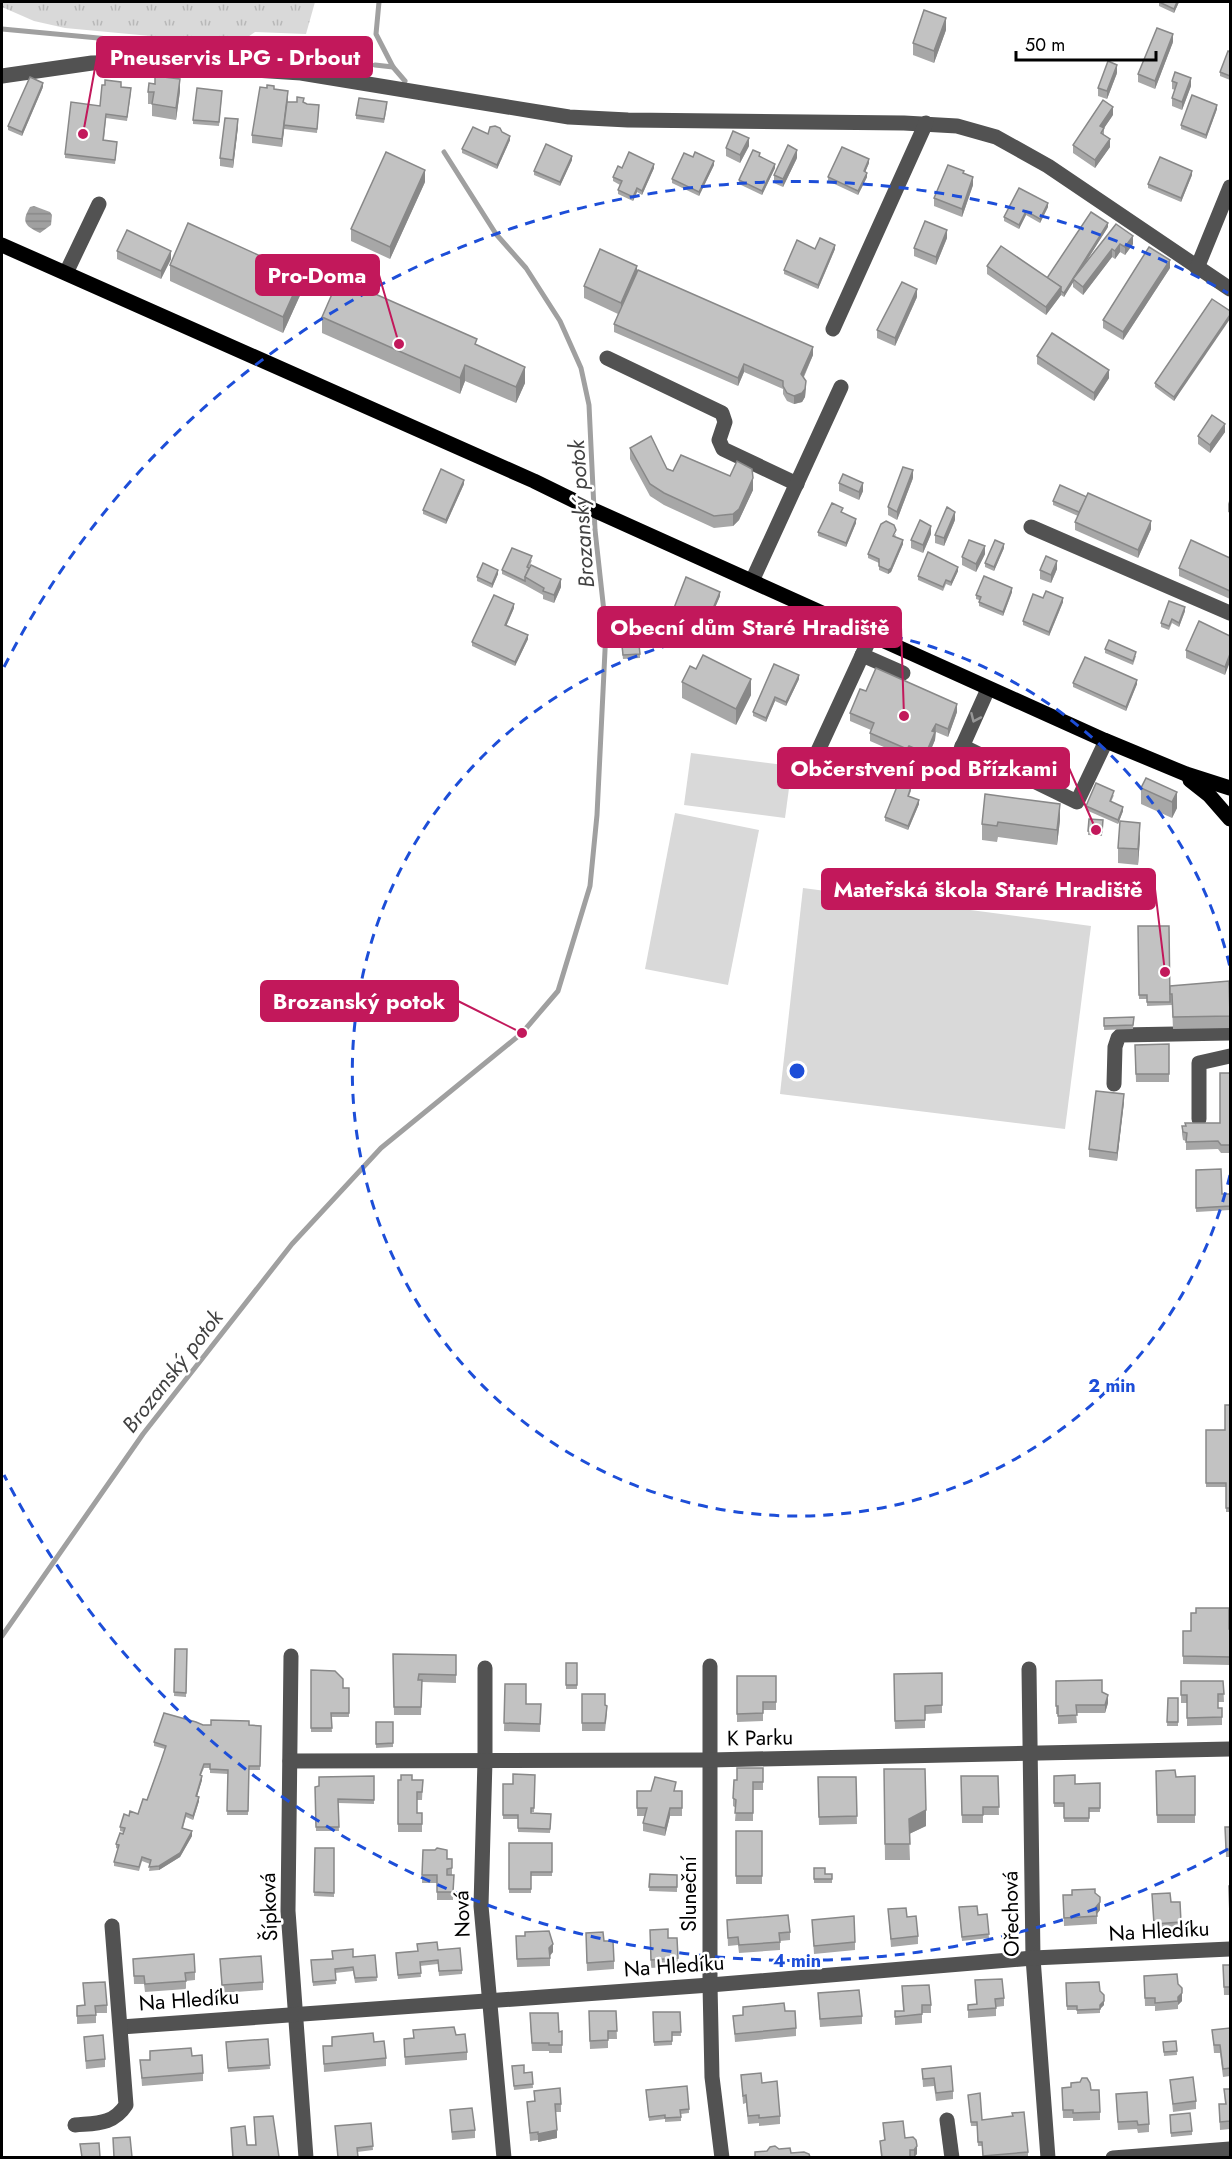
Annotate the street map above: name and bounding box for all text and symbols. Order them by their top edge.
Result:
scale bar [1016,24,1156,62]
text: 50 m [1025,32,1065,58]
callout: Pneuservis LPG - Drbout [97,37,372,77]
text: Pneuservis LPG - Drbout [110,41,360,73]
callout: Pro-Doma [256,255,379,295]
text: Pro-Doma [268,259,366,291]
water label: Brozanský potok [560,438,602,589]
callout: Obecní dům Staré Hradiště [598,607,901,647]
text: Obecní dům Staré Hradiště [610,611,890,643]
one-way arrow [970,711,982,722]
callout: Občerstvení pod Břízkami [778,748,1069,788]
text: Občerstvení pod Břízkami [791,752,1057,784]
callout: Mateřská škola Staré Hradiště [822,869,1155,909]
text: Mateřská škola Staré Hradiště [833,873,1143,905]
callout: Brozanský potok [261,981,458,1021]
text: Brozanský potok [273,985,445,1017]
centre of rings [787,1061,807,1081]
water label: Brozanský potok [114,1302,231,1439]
text: 2 min [1088,1373,1136,1399]
street label: K Parku [727,1722,793,1754]
street label: Sluneční [674,1855,704,1932]
street label: Ořechová [995,1871,1027,1957]
street label: Šípková [253,1872,285,1942]
street label: Nová [446,1890,478,1938]
street label: Na Hledíku [1108,1913,1210,1949]
street label: Na Hledíku [623,1948,725,1984]
text: 4 min [773,1948,821,1974]
street label: Na Hledíku [138,1982,240,2018]

